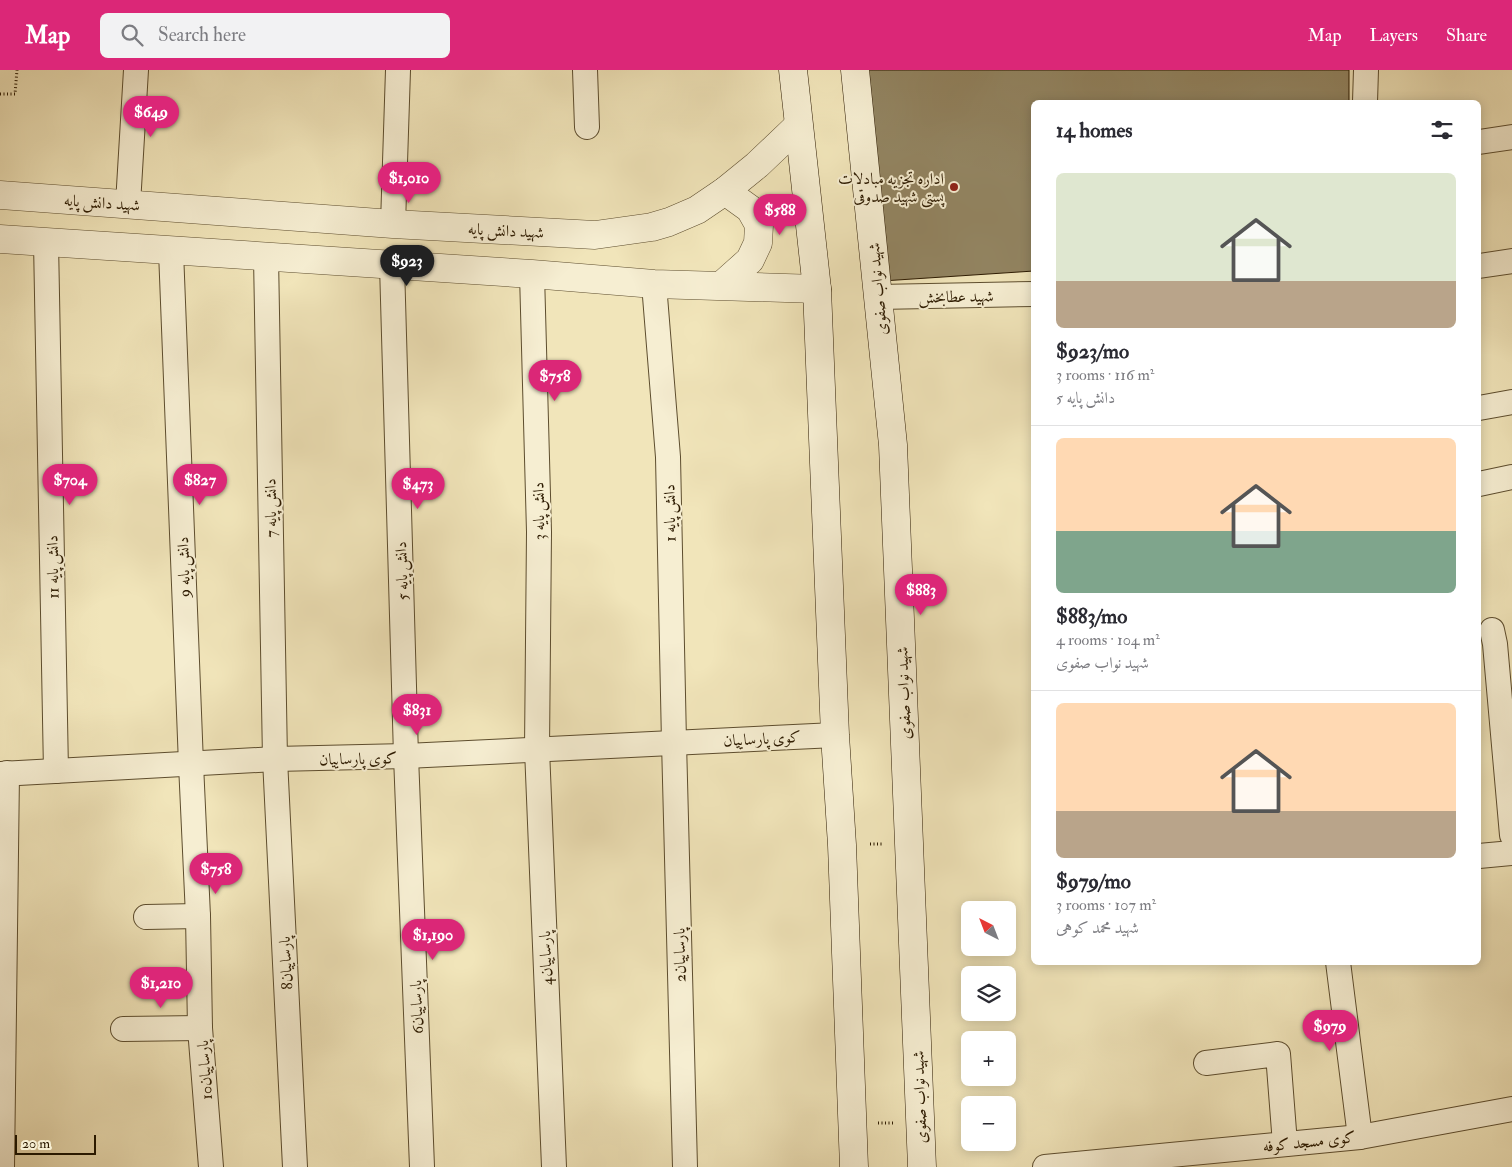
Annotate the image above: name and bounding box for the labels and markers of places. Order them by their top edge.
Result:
pin: $649 [121,96,181,138]
pin: $1,010 [368,162,450,204]
place label: اداره تجزیه مبادلات پستی شهید صدوقی [838,169,945,208]
marker: اداره تجزیه مبادلات پستی شهید صدوقی [948,181,960,193]
pin: $588 [750,194,810,236]
pin: $923 [377,244,437,287]
pin: $758 [525,360,585,402]
pin: $704 [40,464,100,506]
pin: $827 [170,464,230,506]
pin: $473 [388,468,448,510]
pin: $883 [891,574,951,616]
pin: $831 [387,694,447,736]
pin: $758 [186,852,246,895]
pin: $1,190 [392,918,474,961]
pin: $1,210 [120,966,202,1009]
pin: $979 [1300,1010,1360,1052]

